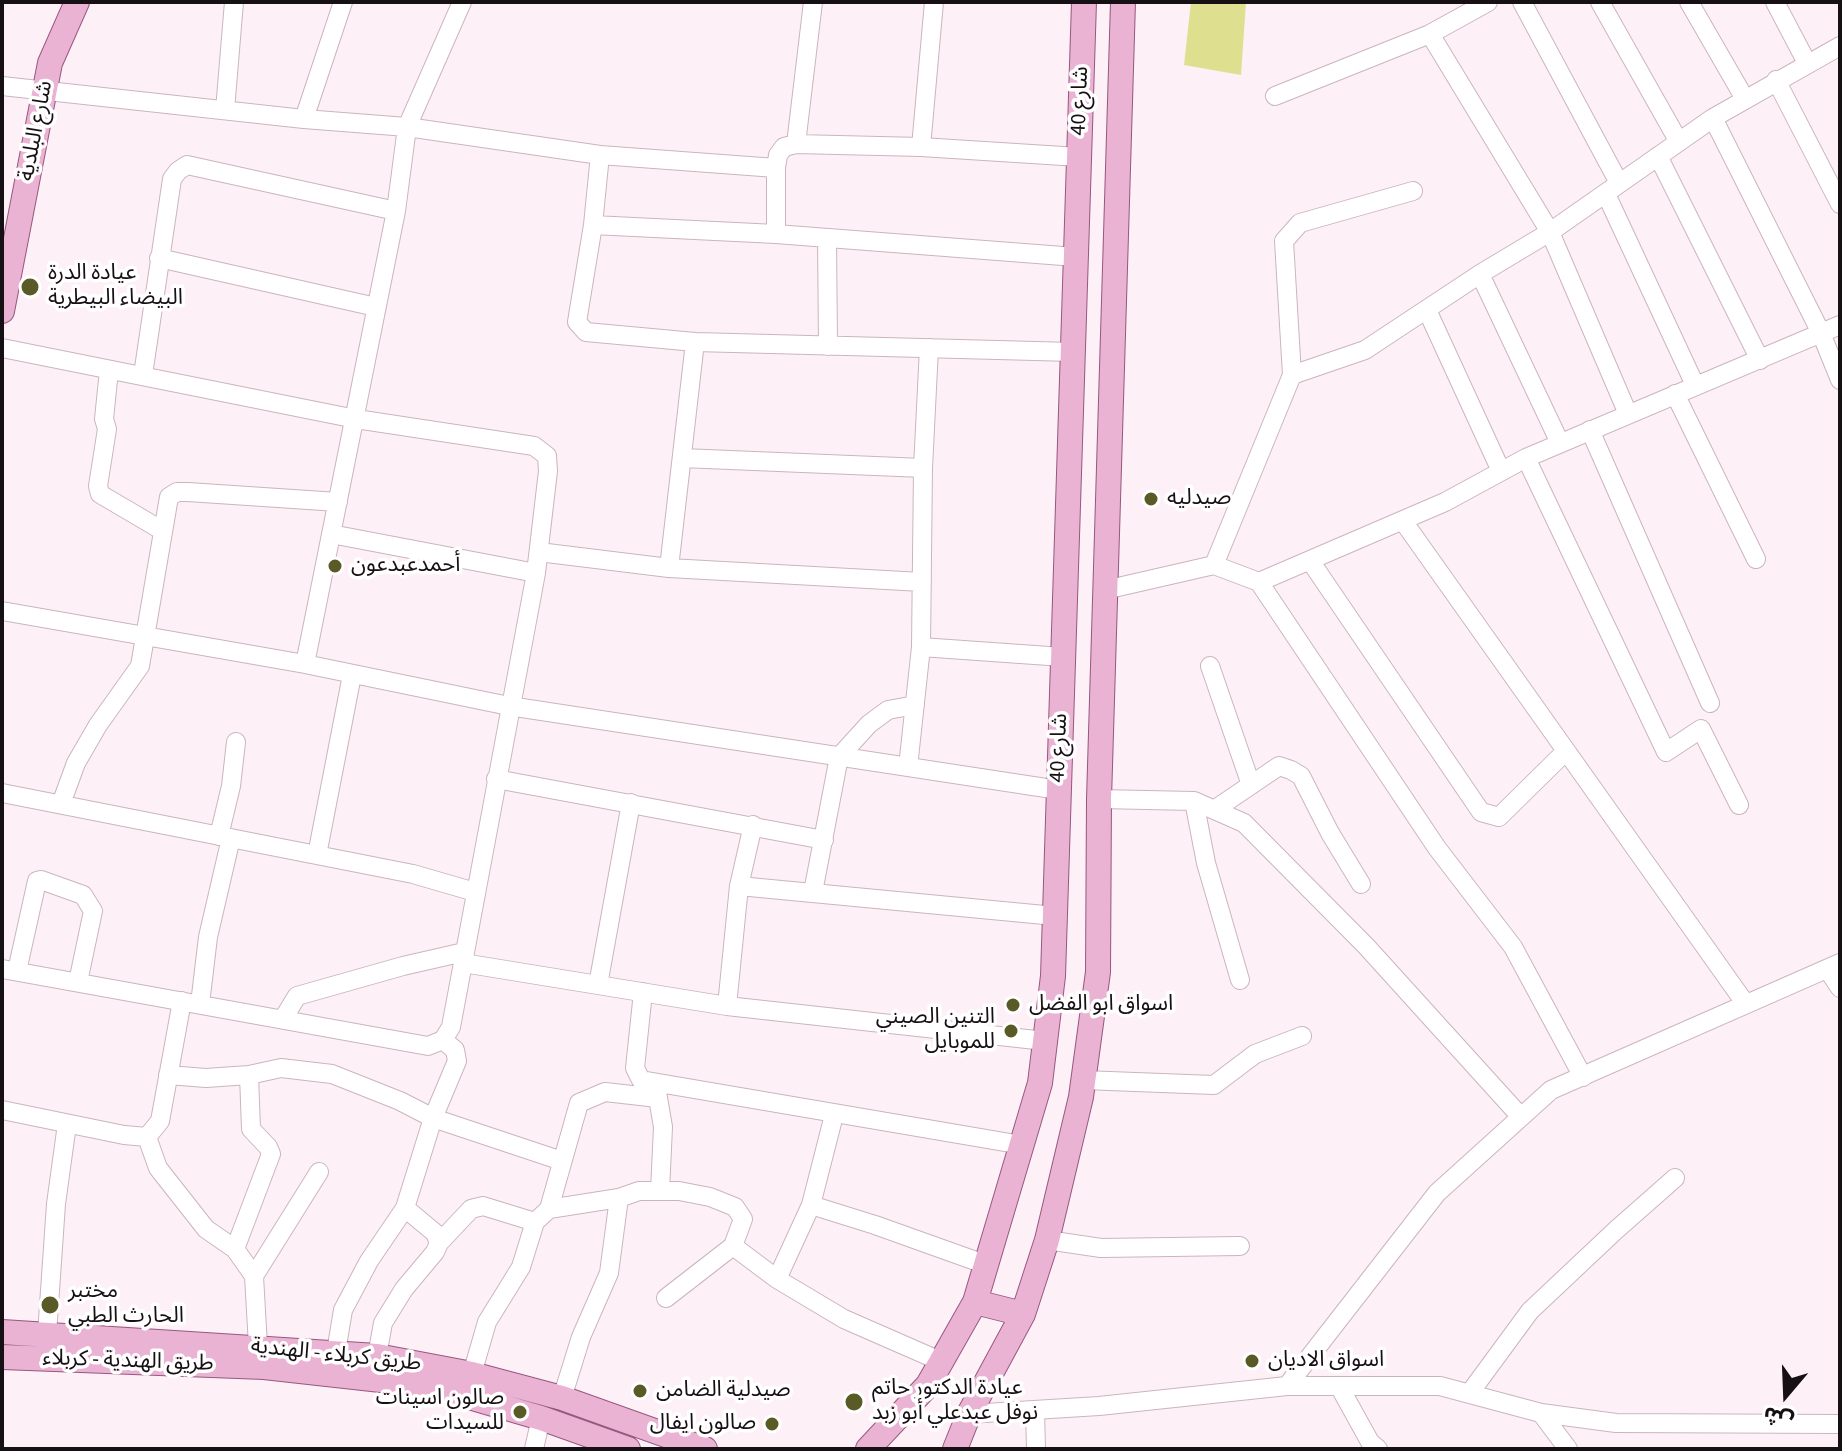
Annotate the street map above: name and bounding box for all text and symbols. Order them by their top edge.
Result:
street label: شارع 40 [1067,66,1095,136]
street label: شارع البلدية [14,79,60,183]
place label: عيادة الدرة البيضاء البيطرية [48,261,183,312]
marker: عيادة الدرة البيضاء البيطرية [19,276,41,298]
place label: صيدليه [1167,486,1231,512]
marker: صيدليه [1142,490,1160,508]
place label: أحمدعبدعون [351,553,460,579]
marker: أحمدعبدعون [326,557,344,575]
street label: شارع 40 [1046,713,1074,783]
place label: اسواق ابو الفضل [1029,992,1173,1018]
marker: اسواق ابو الفضل [1004,996,1022,1014]
place label: التنين الصيني للموبايل [876,1005,995,1056]
marker: التنين الصيني للموبايل [1002,1022,1020,1040]
place label: مختبر الحارث الطبي [68,1279,184,1330]
marker: مختبر الحارث الطبي [39,1294,61,1316]
street label: طريق كربلاء - الهندية [249,1334,423,1378]
street label: طريق الهندية - كربلاء [42,1346,214,1378]
place label: اسواق الاديان [1268,1348,1384,1374]
marker: اسواق الاديان [1243,1352,1261,1370]
north arrow [1746,1355,1826,1435]
place label: عيادة الدكتور حاتم نوفل عبدعلي أبو زبد [872,1376,1038,1428]
place label: صيدلية الضامن [656,1378,791,1404]
marker: صيدلية الضامن [631,1382,649,1400]
place label: صالون اسينات للسيدات [376,1386,504,1438]
marker: عيادة الدكتور حاتم نوفل عبدعلي أبو زبد [843,1391,865,1413]
text: ش [1759,1398,1798,1438]
marker: صالون اسينات للسيدات [511,1403,529,1421]
place label: صالون ايفال [650,1411,756,1437]
marker: صالون ايفال [763,1415,781,1433]

